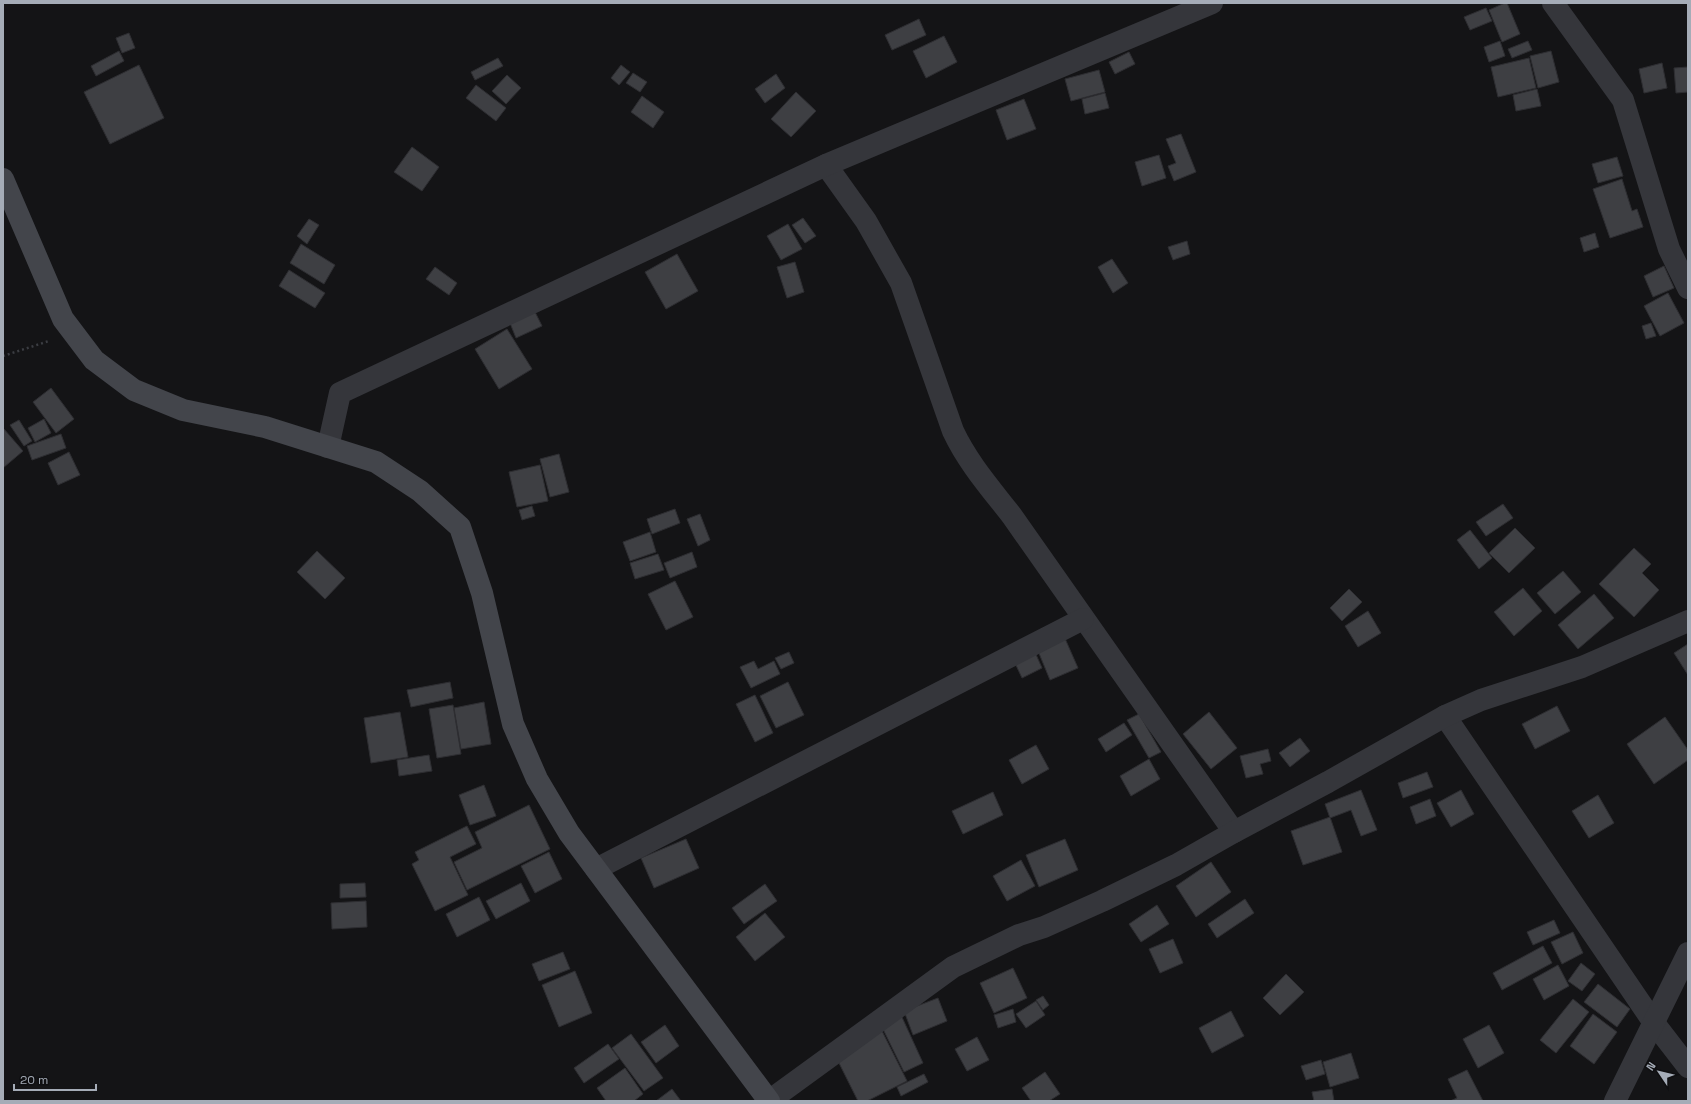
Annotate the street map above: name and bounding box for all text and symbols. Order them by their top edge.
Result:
north arrow [1639,1052,1679,1092]
text: N [1643,1059,1659,1073]
scale bar [14,1066,96,1092]
text: 20 m [20,1072,48,1088]

